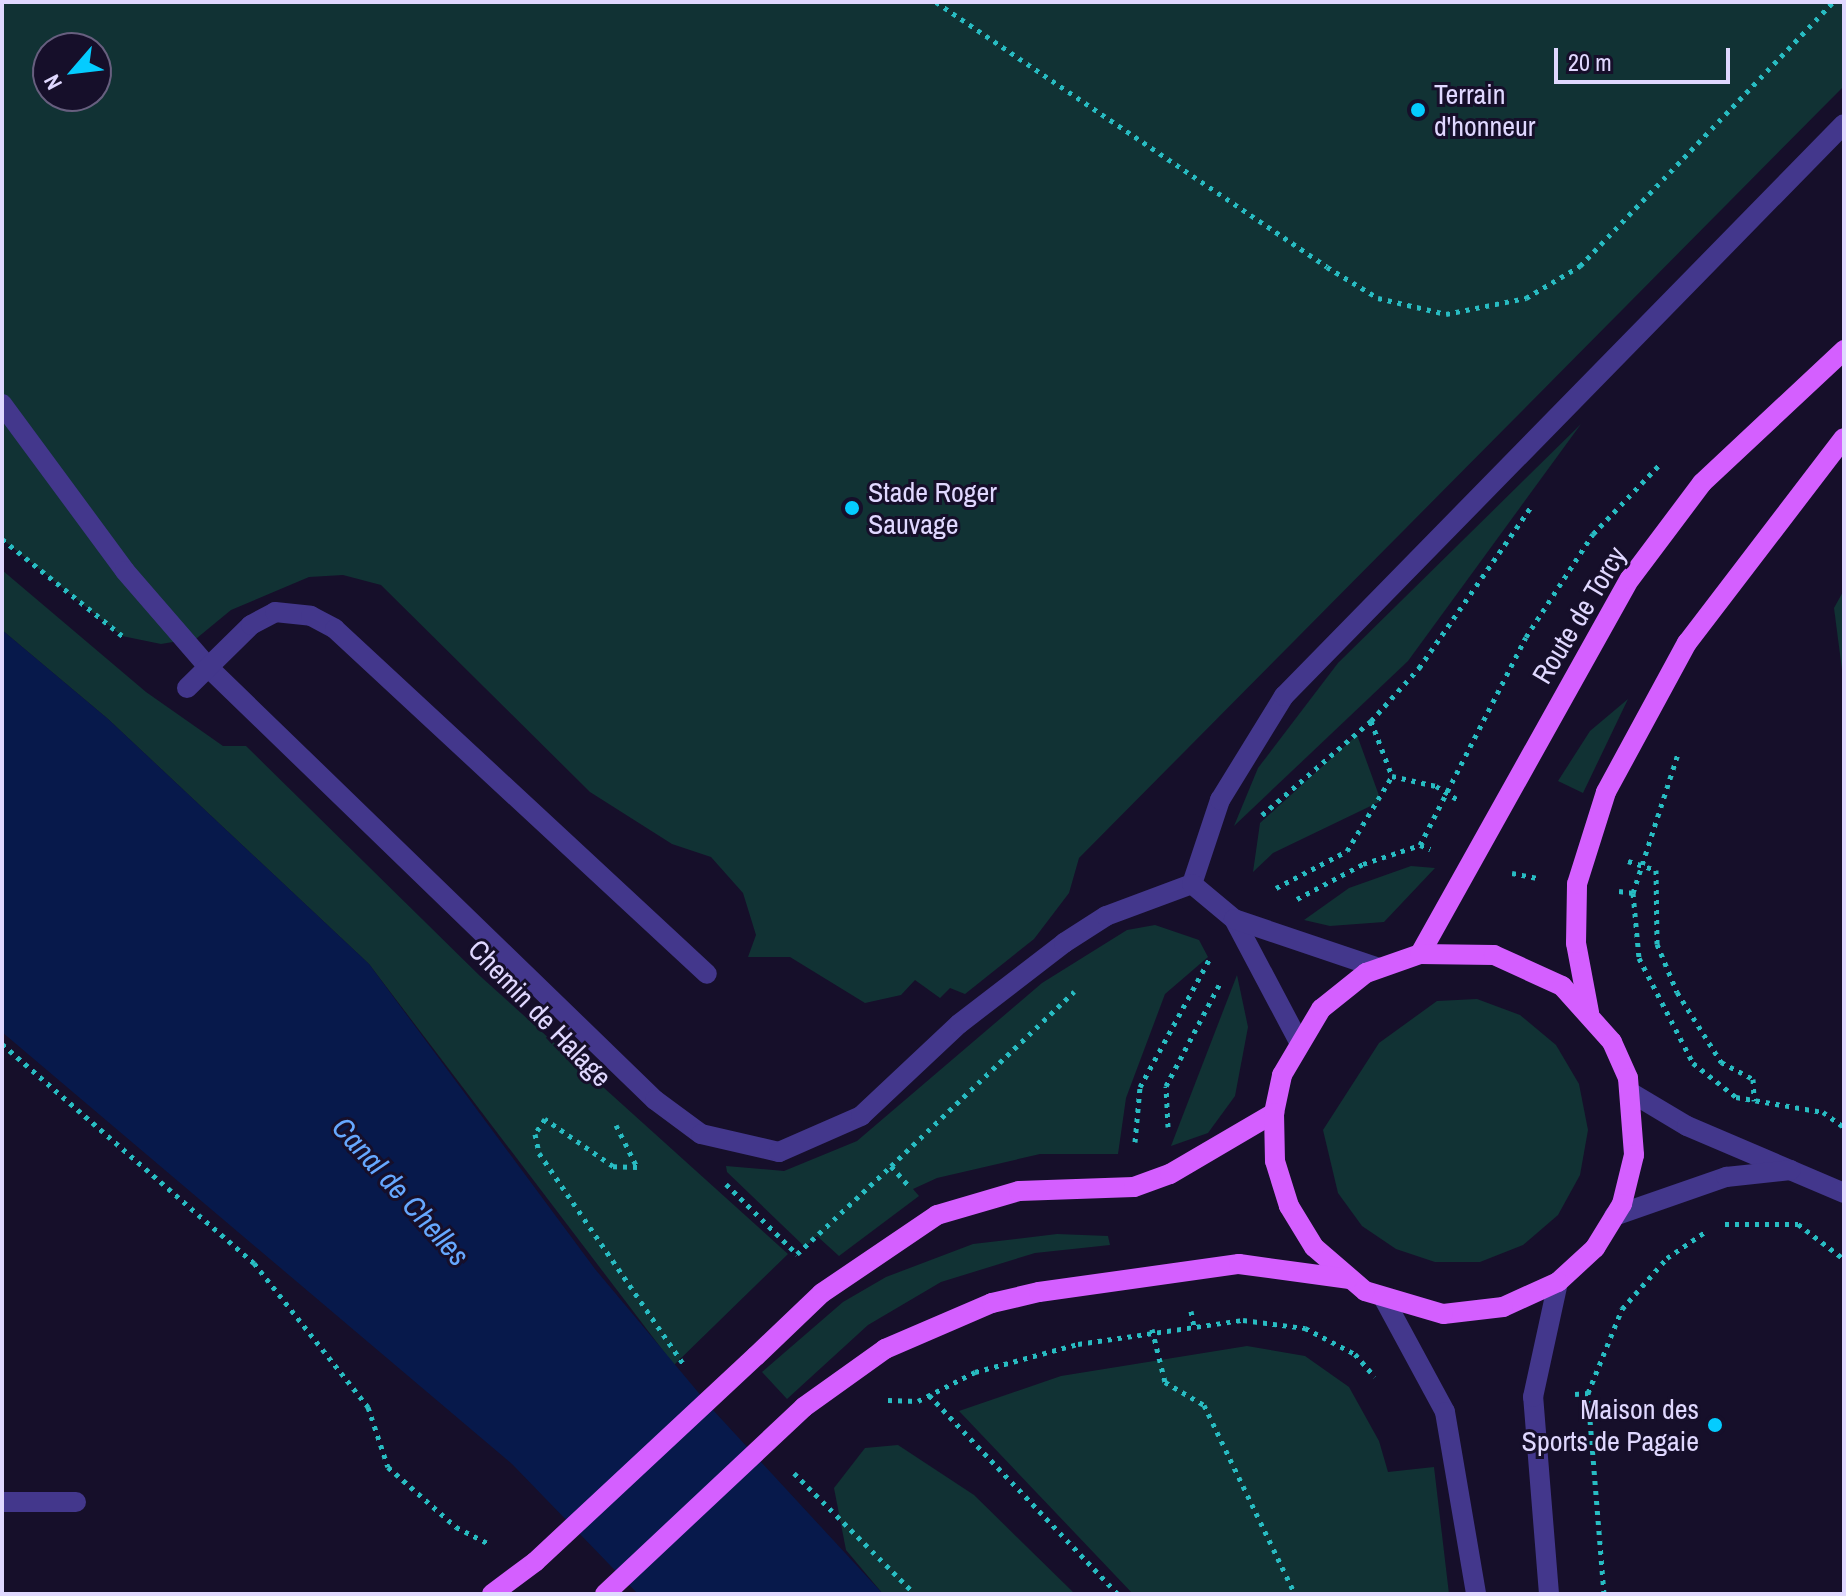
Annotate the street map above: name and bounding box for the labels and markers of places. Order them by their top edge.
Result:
place label: Terrain d'honneur [1434,77,1535,143]
marker: Terrain d'honneur [1409,101,1427,119]
place label: Stade Roger Sauvage [868,475,997,541]
marker: Stade Roger Sauvage [843,499,861,517]
place label: Maison des Sports de Pagaie [1522,1392,1699,1458]
marker: Maison des Sports de Pagaie [1706,1416,1724,1434]

